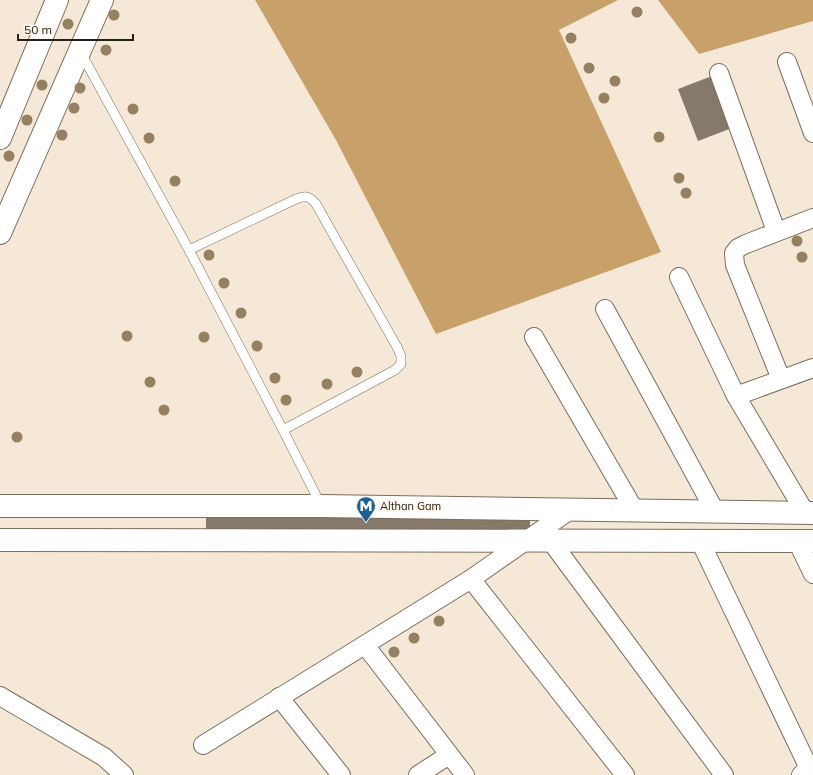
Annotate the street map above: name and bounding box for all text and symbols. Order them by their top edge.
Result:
scale bar [18,16,133,42]
text: 50 m [24,22,52,37]
metro station icon: Althan Gam [355,495,377,523]
place label: Althan Gam [380,499,441,513]

